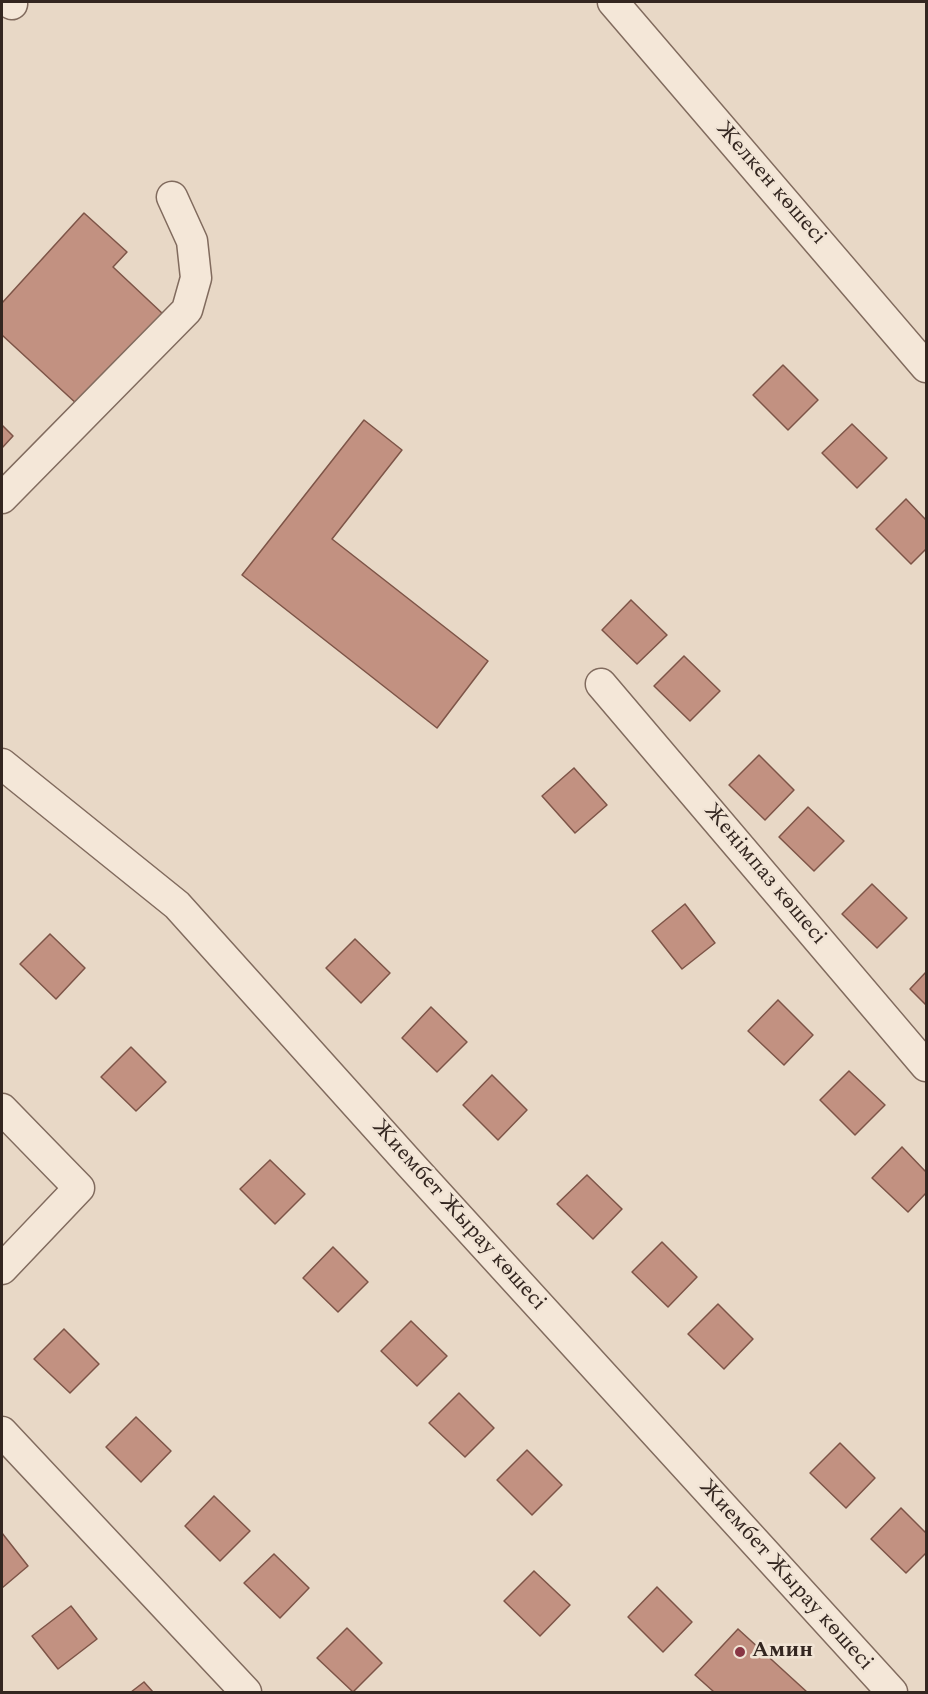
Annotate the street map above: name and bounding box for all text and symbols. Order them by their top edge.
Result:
street label: Желкен көшесі [709,117,831,251]
street label: Жеңімпаз көшесі [697,799,831,951]
street label: Жиембет Жырау көшесі [365,1115,551,1317]
street label: Жиембет Жырау көшесі [692,1475,878,1677]
place label: Амин [752,1639,813,1665]
marker: Амин [733,1645,747,1659]

